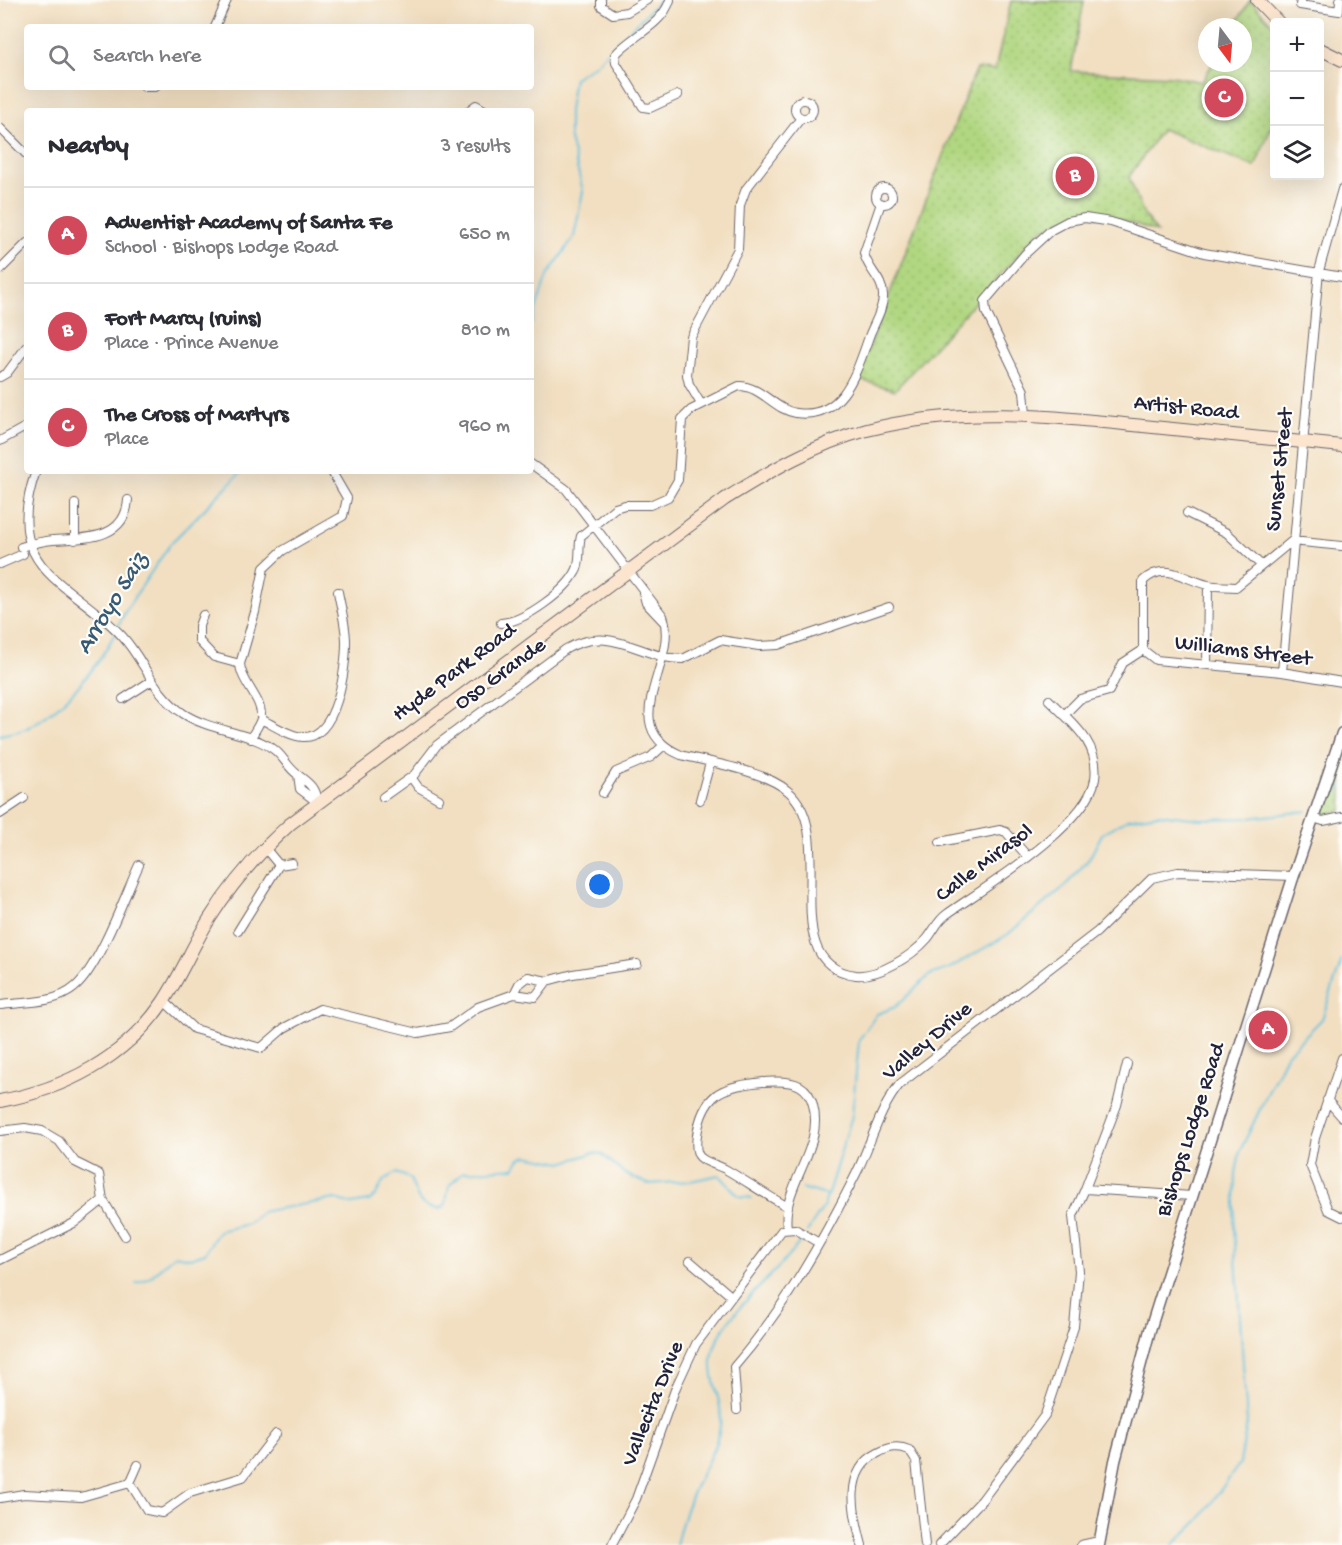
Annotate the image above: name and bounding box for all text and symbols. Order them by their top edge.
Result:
north arrow [1198,18,1252,72]
map controls [1270,18,1324,180]
button: + [1270,18,1324,72]
search box [24,24,534,90]
icon: search [45,41,78,74]
text: Search here [93,44,201,70]
button: − [1270,72,1324,126]
pin: C [1204,76,1244,120]
button: layers [1270,126,1324,180]
text: Nearby [48,132,129,163]
text: 3 results [441,136,510,159]
pin: B [1056,154,1094,198]
text: Adventist Academy of Santa Fe [105,211,392,237]
text: A [62,224,73,247]
text: 650 m [459,224,510,247]
text: School · Bishops Lodge Road [105,237,337,260]
text: Fort Marcy (ruins) [105,307,262,333]
text: B [62,320,73,343]
text: 810 m [461,320,510,343]
text: Place · Prince Avenue [105,333,278,356]
street label: Artist Road [1132,391,1242,428]
text: The Cross of Martyrs [105,403,289,429]
street label: Sunset Street [1262,405,1301,533]
text: C [62,416,73,439]
text: 960 m [460,416,510,439]
text: Place [105,429,149,452]
water label: Arroyo Saiz [71,547,156,660]
street label: Hyde Park Road [388,617,524,728]
street label: Williams Street [1173,631,1315,674]
street label: Oso Grande [450,633,552,717]
street label: Calle Mirasol [931,819,1039,909]
your location [585,870,614,899]
street label: Valley Drive [877,996,979,1088]
pin: A [1248,1008,1288,1052]
street label: Bishops Lodge Road [1151,1038,1233,1221]
street label: Vallecita Drive [617,1337,691,1471]

